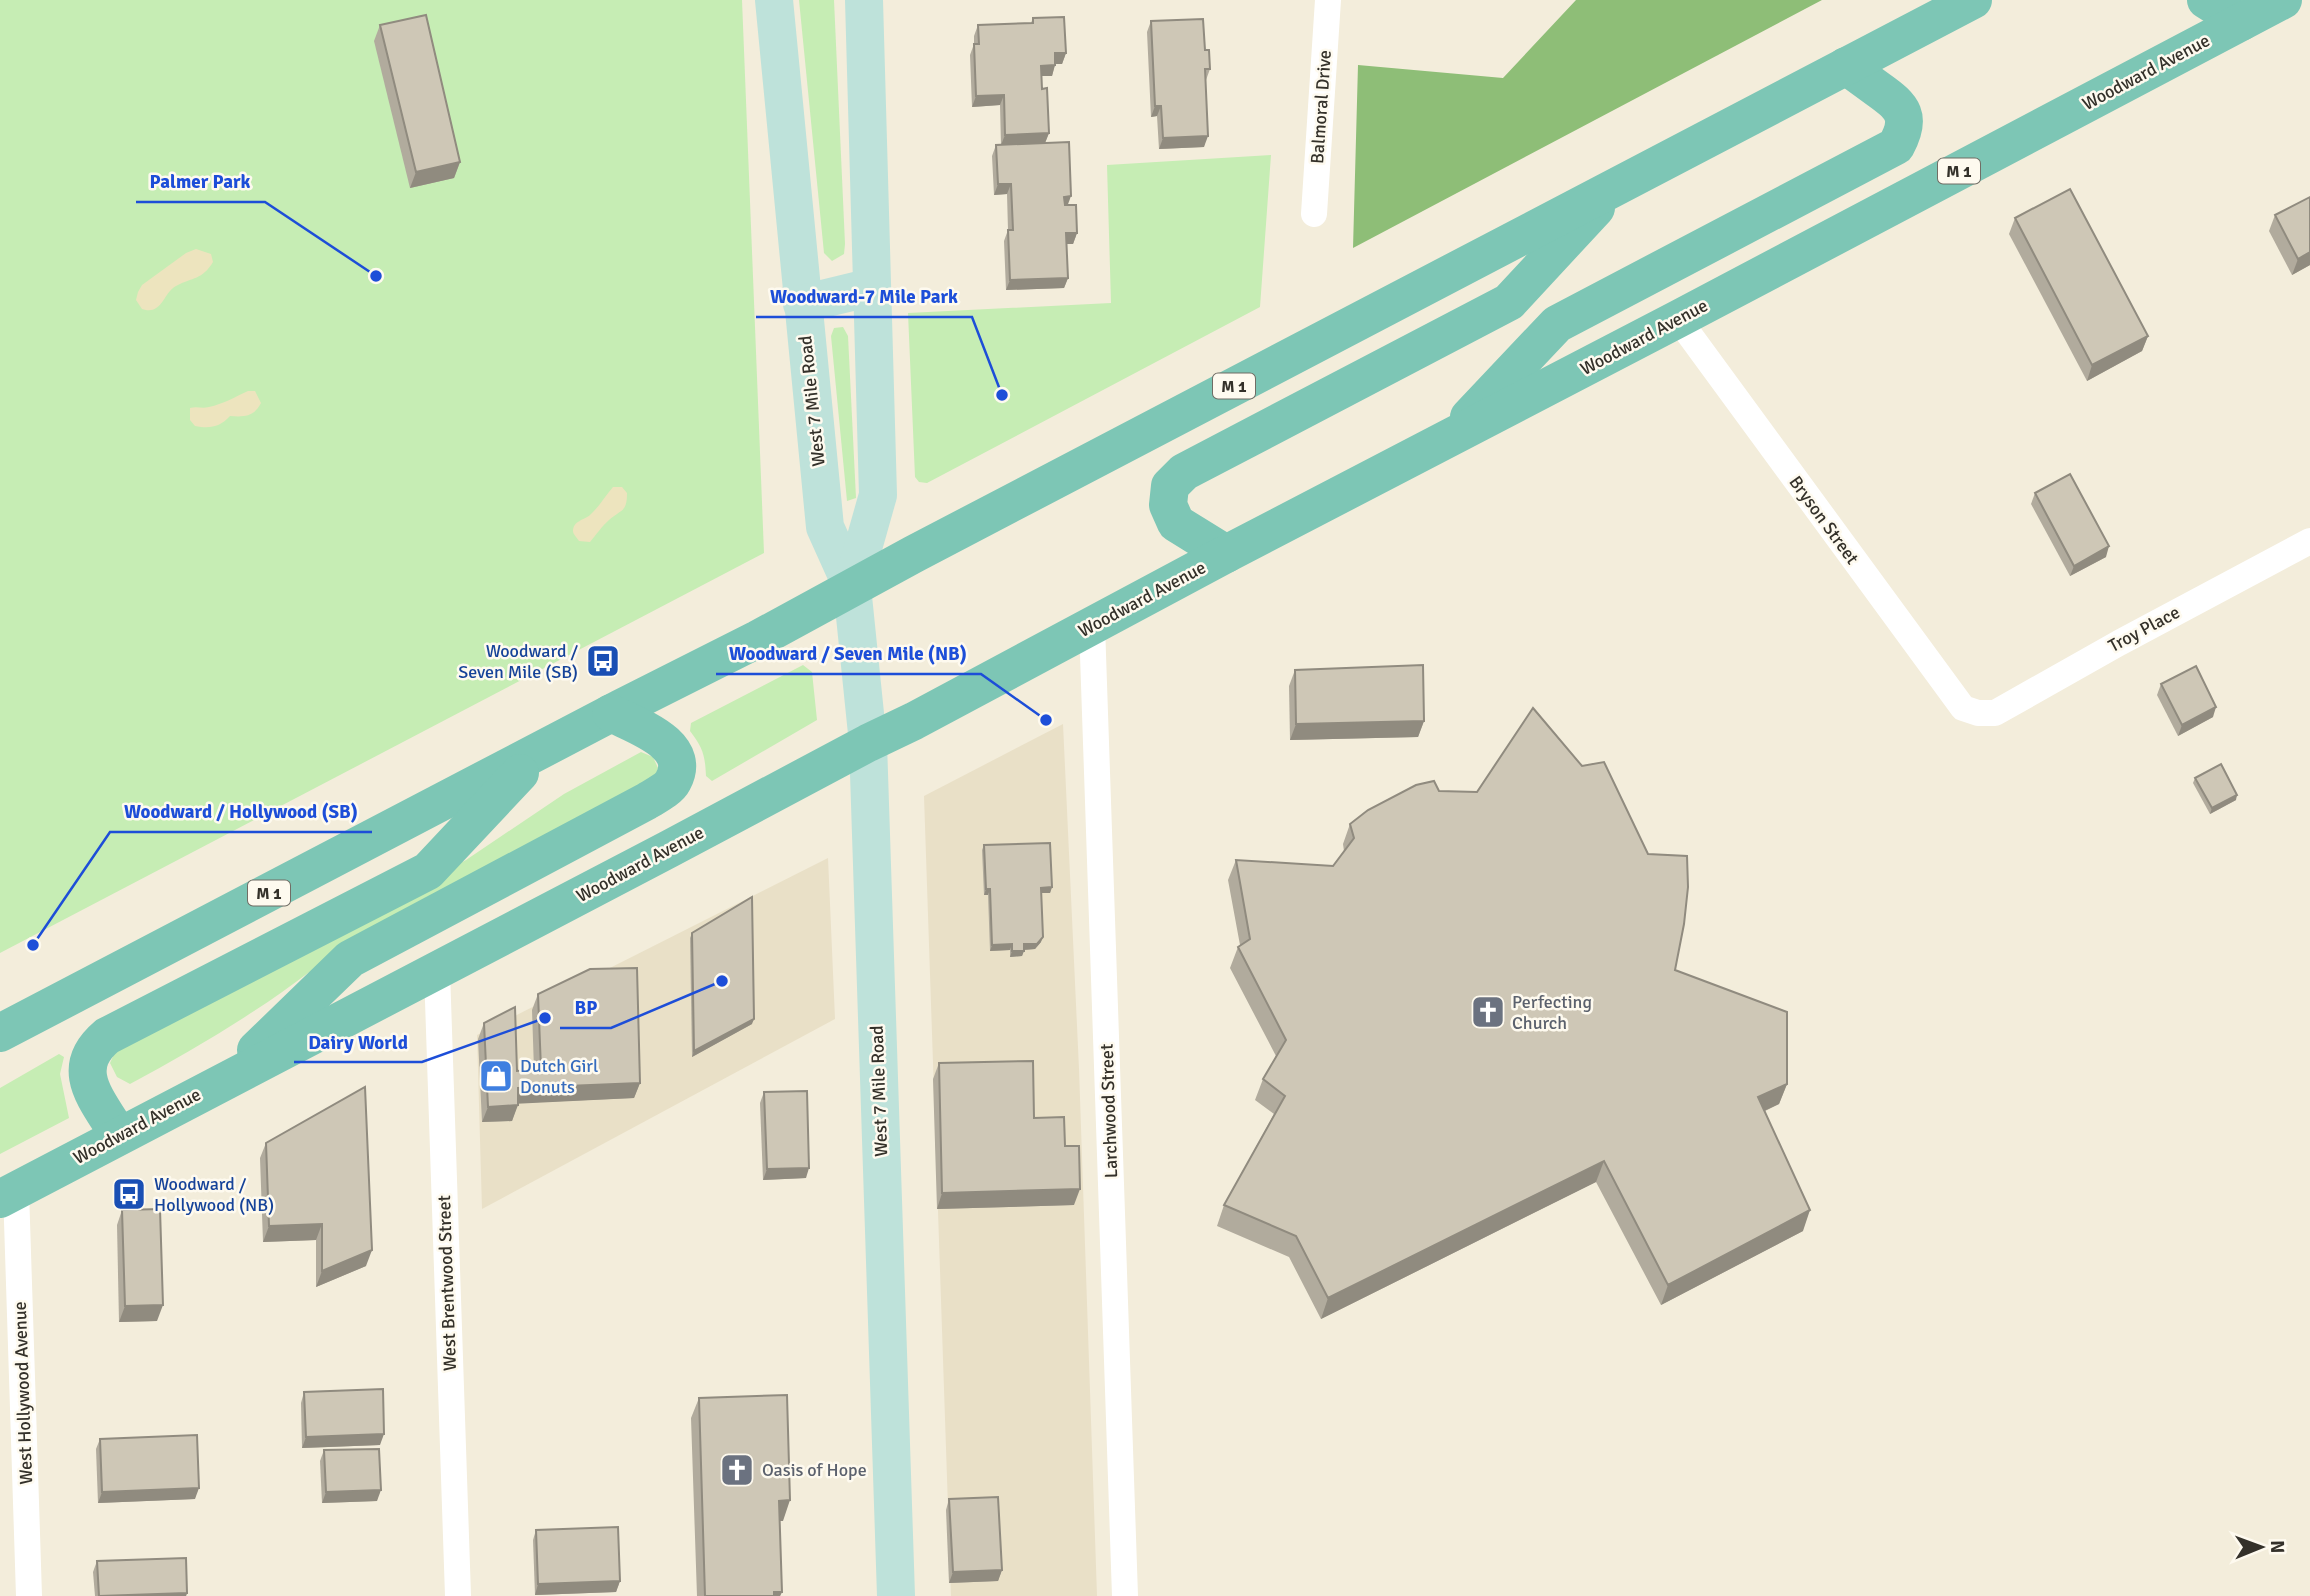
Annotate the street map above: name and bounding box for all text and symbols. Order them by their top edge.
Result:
street label: Woodward Avenue [2079,29,2213,115]
street label: Balmoral Drive [1306,49,1336,165]
road number: M 1 [1938,158,1980,183]
callout: Palmer Park [136,162,265,202]
text: Palmer Park [149,170,251,194]
callout: Woodward-7 Mile Park [756,277,972,317]
text: Woodward-7 Mile Park [770,285,958,309]
street label: Woodward Avenue [1577,294,1711,380]
street label: West 7 Mile Road [794,334,830,468]
road number: M 1 [1213,374,1255,398]
street label: Bryson Street [1785,471,1863,569]
street label: Woodward Avenue [1075,556,1209,642]
street label: Troy Place [2105,601,2183,657]
callout: Woodward / Seven Mile (NB) [716,634,981,674]
place label: Woodward / Seven Mile (SB) [458,640,578,683]
bus stop icon: Woodward / Seven Mile (SB) [584,642,622,680]
text: Woodward / Seven Mile (NB) [729,642,967,666]
callout: Woodward / Hollywood (SB) [110,792,372,832]
text: Woodward / Hollywood (SB) [124,800,358,824]
street label: Woodward Avenue [573,821,707,907]
road number: M 1 [248,880,290,906]
callout: BP [560,988,611,1028]
place label: Perfecting Church [1512,991,1592,1034]
church icon: Perfecting Church [1469,993,1507,1031]
text: BP [575,996,597,1020]
callout: Dairy World [294,1022,422,1062]
street label: West 7 Mile Road [866,1025,892,1157]
text: Dairy World [308,1031,408,1055]
street label: Larchwood Street [1096,1043,1122,1179]
place label: Dutch Girl Donuts [520,1055,598,1098]
shop icon: Dutch Girl Donuts [477,1057,515,1095]
street label: Woodward Avenue [70,1083,204,1169]
place label: Woodward / Hollywood (NB) [154,1173,274,1216]
bus stop icon: Woodward / Hollywood (NB) [110,1175,148,1213]
street label: West Brentwood Street [433,1195,461,1371]
street label: West Hollywood Avenue [9,1301,37,1485]
church icon: Oasis of Hope [718,1451,756,1489]
place label: Oasis of Hope [762,1459,867,1481]
north arrow [2226,1512,2296,1582]
text: N [2265,1540,2289,1554]

